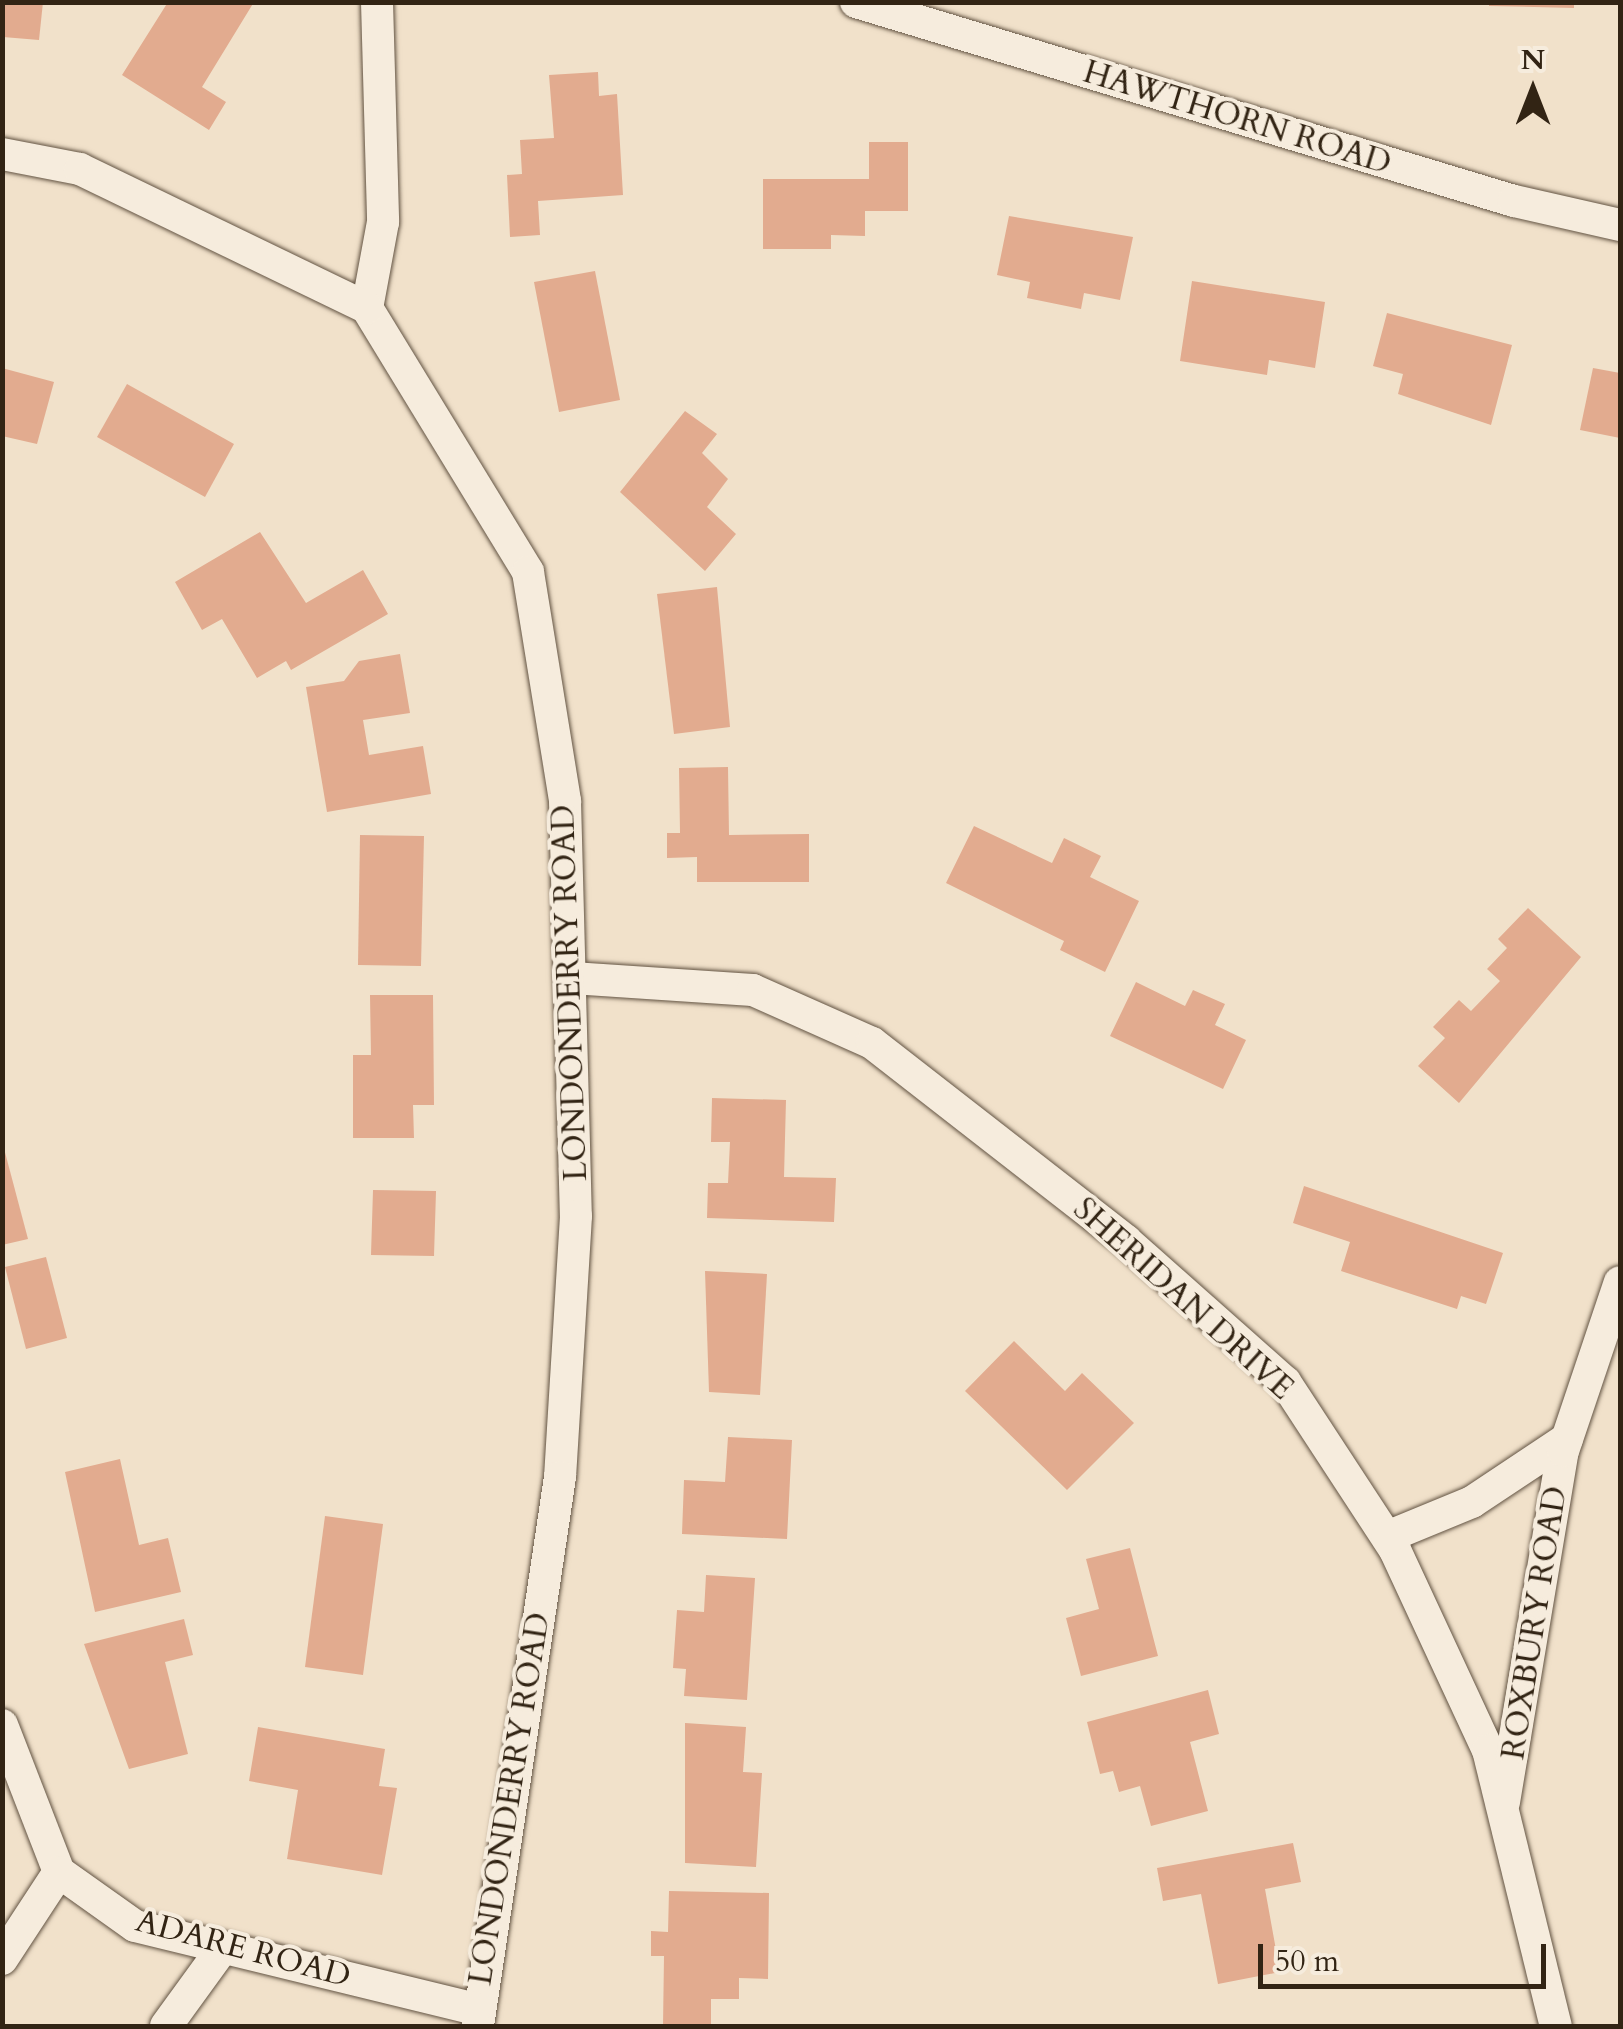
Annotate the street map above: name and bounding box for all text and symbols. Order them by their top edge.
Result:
north arrow [1483,40,1583,140]
text: N [1521,41,1545,79]
street label: HAWTHORN ROAD [1079,53,1395,183]
street label: LONDONDERRY ROAD [544,804,596,1182]
street label: SHERIDAN DRIVE [1065,1190,1301,1408]
street label: ROXBURY ROAD [1494,1484,1576,1762]
street label: LONDONDERRY ROAD [462,1610,558,1988]
street label: ADARE ROAD [131,1902,355,1996]
scale bar [1263,1924,1550,1986]
text: 50 m [1275,1941,1339,1982]

